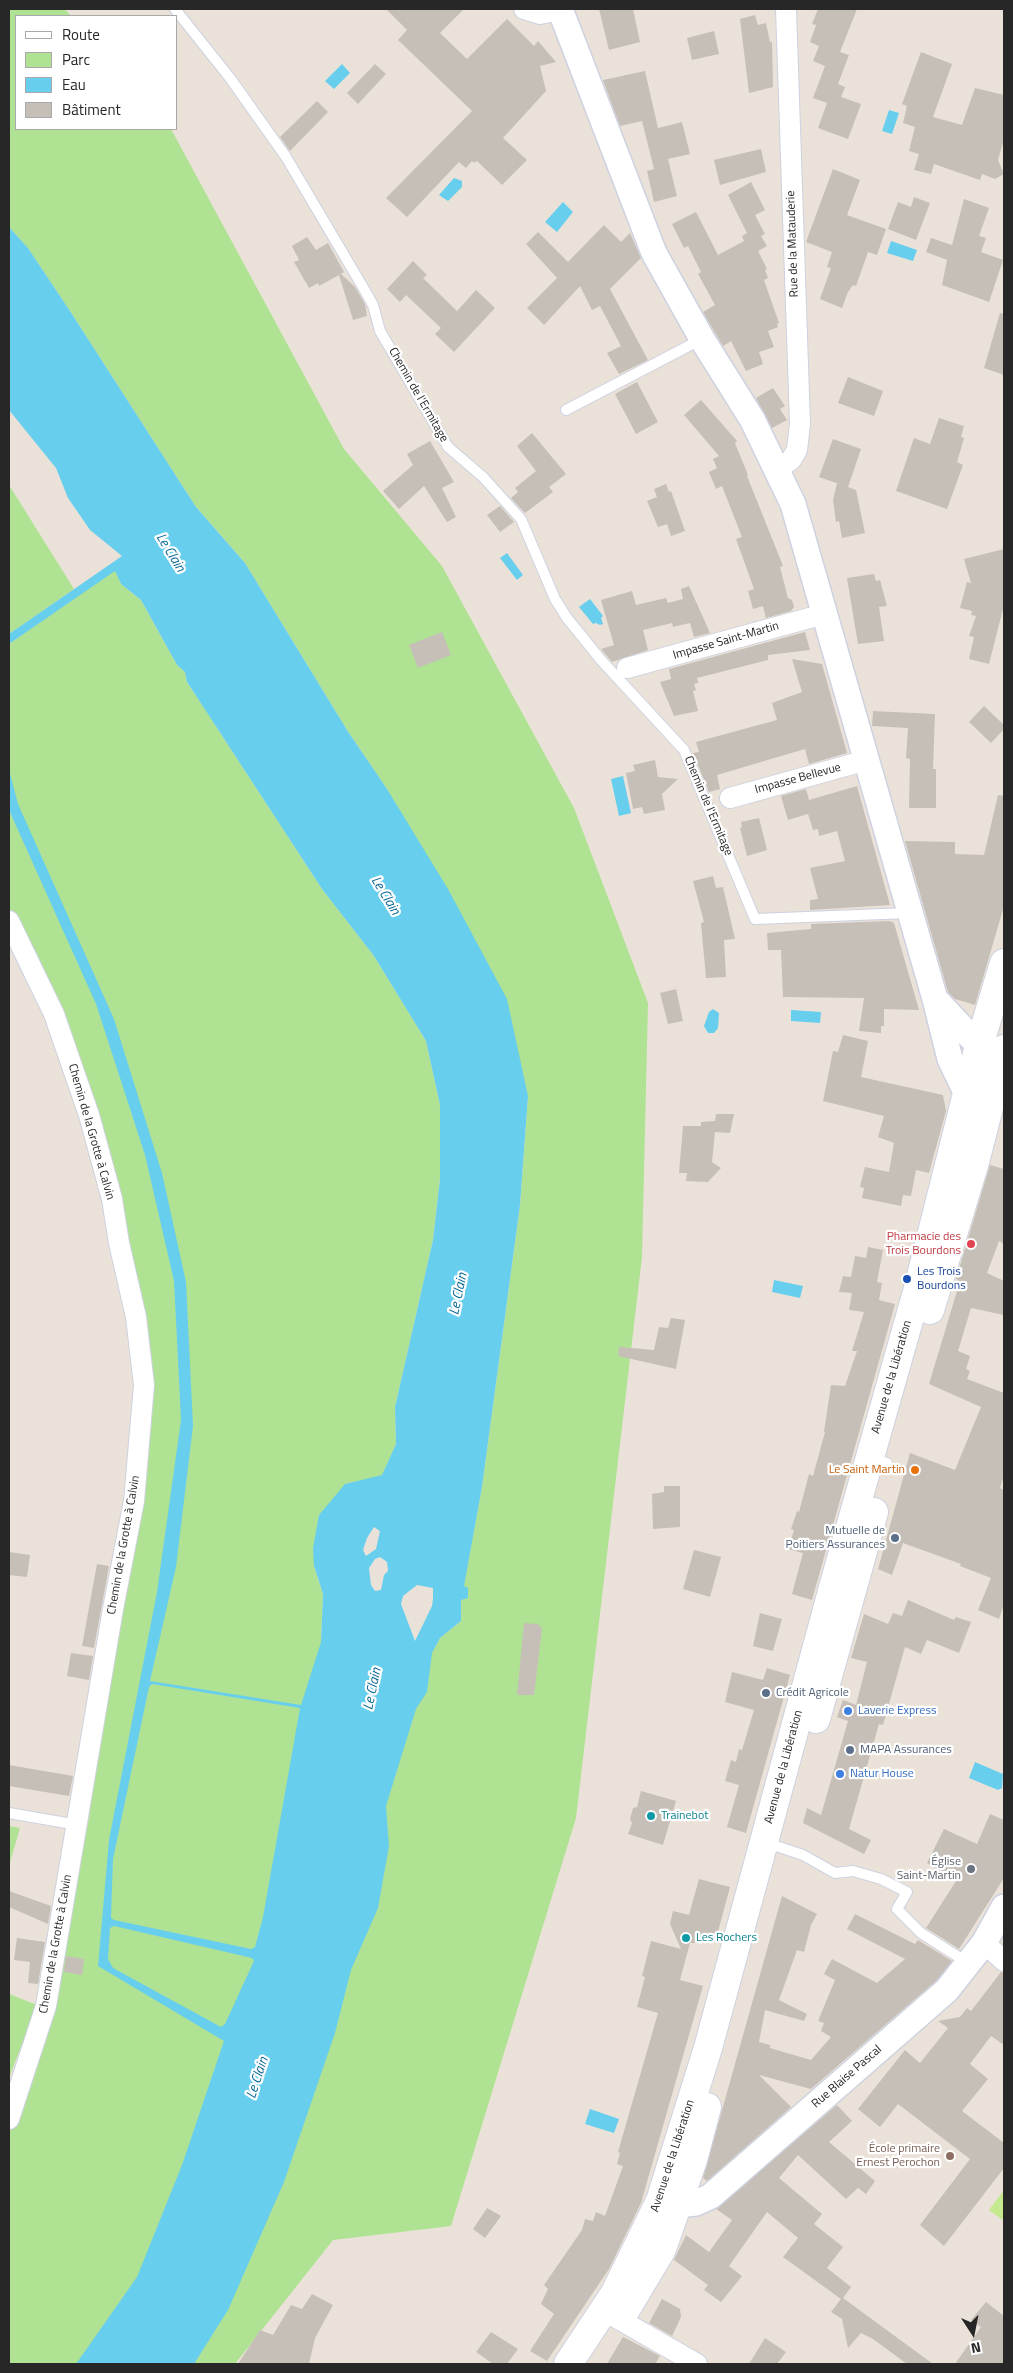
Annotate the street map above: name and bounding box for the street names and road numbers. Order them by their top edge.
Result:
street label: Rue de la Matauderie [784,190,802,298]
street label: Chemin de l'Ermitage [385,345,451,445]
street label: Impasse Saint-Martin [671,619,781,663]
street label: Chemin de l'Ermitage [680,754,736,858]
street label: Impasse Bellevue [753,761,843,797]
street label: Chemin de la Grotte à Calvin [65,1062,117,1202]
street label: Avenue de la Libération [869,1319,915,1435]
street label: Chemin de la Grotte à Calvin [105,1474,143,1616]
street label: Avenue de la Libération [762,1709,806,1825]
street label: Chemin de la Grotte à Calvin [37,1873,75,2015]
street label: Rue Blaise Pascal [809,2043,885,2111]
street label: Avenue de la Libération [648,2098,698,2214]

